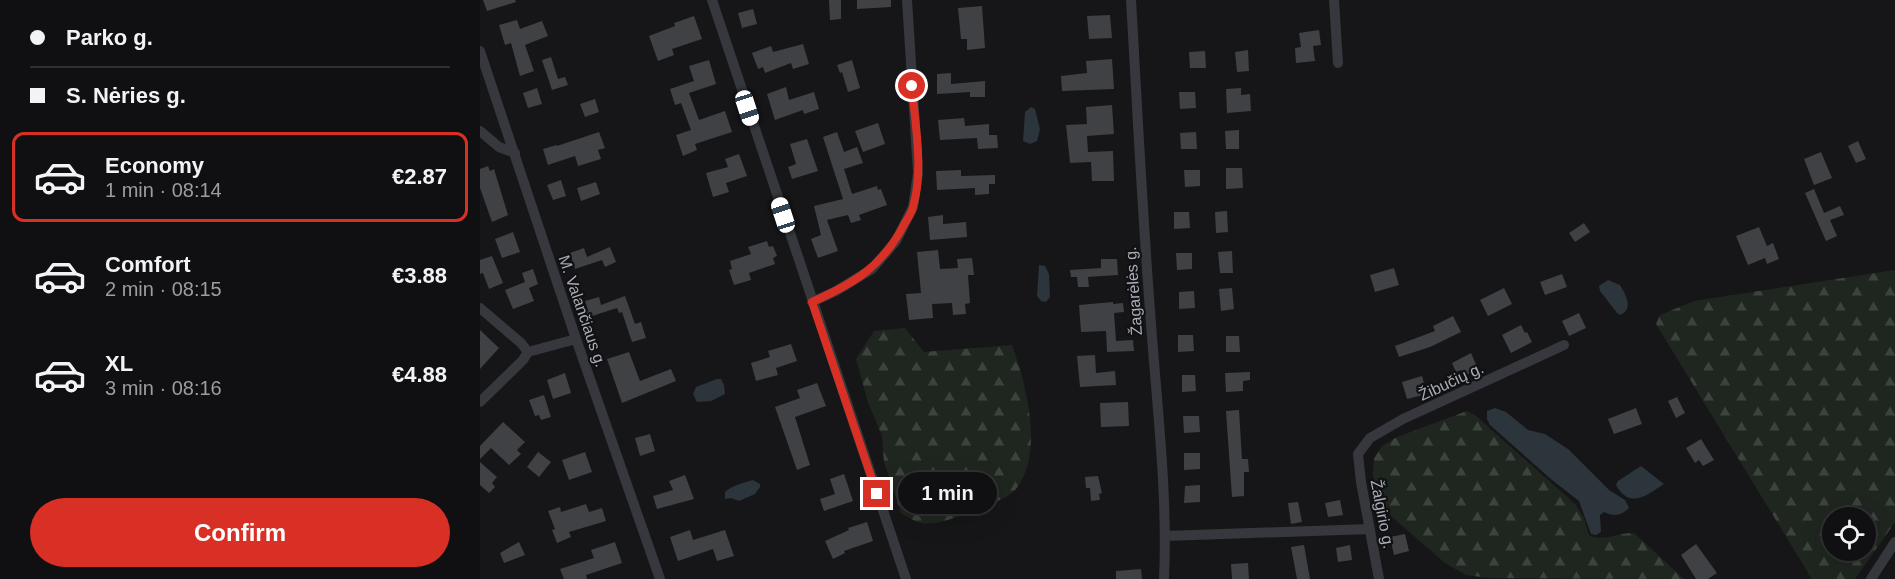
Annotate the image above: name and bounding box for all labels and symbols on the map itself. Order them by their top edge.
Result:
route start [898,72,925,99]
car [733,88,761,128]
car [769,195,797,235]
street label: Žagarėlės g. [1121,246,1145,336]
street label: M. Valančiaus g. [555,253,610,369]
street label: Žibučių g. [1416,358,1486,404]
callout: 1 min [898,473,997,515]
street label: Žalgirio g. [1367,478,1399,550]
route end [863,480,890,507]

